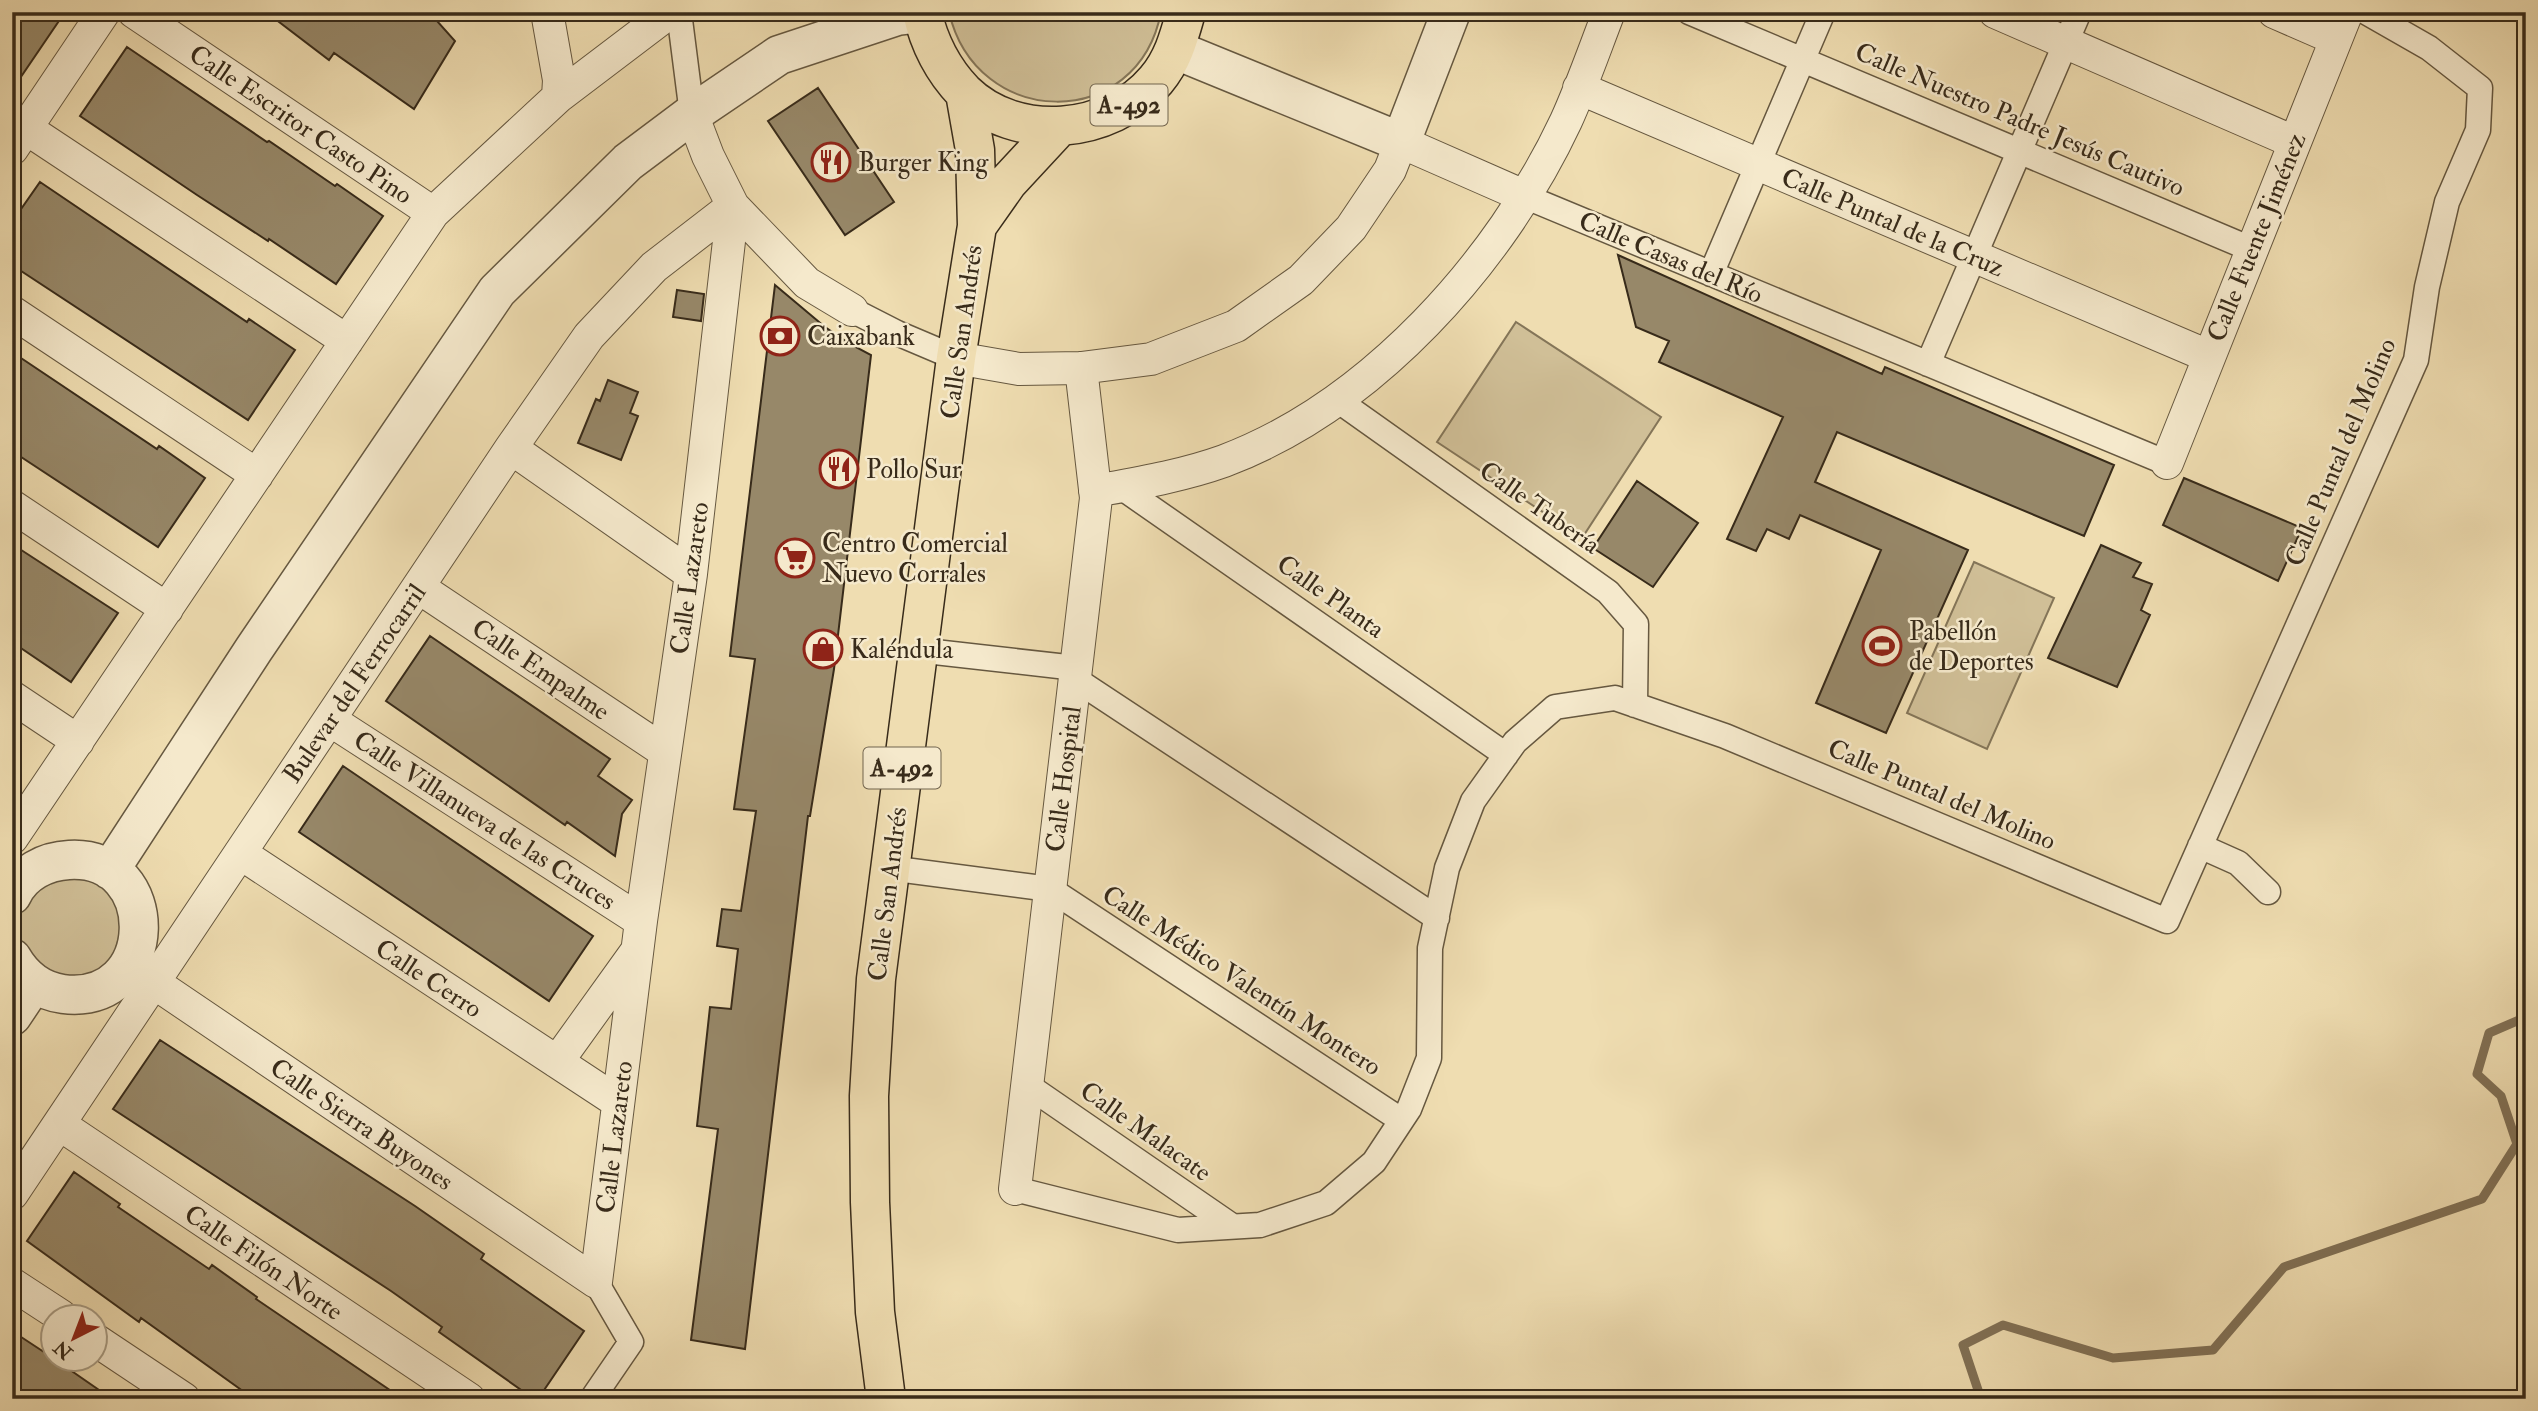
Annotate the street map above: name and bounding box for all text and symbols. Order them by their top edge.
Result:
street label: Calle Nuestro Padre Jesús Cautivo [1850,36,2189,204]
street label: Calle Escritor Casto Pino [183,38,418,211]
road number: A-492 [1090,84,1168,125]
street label: Calle Fuente Jiménez [2200,128,2314,346]
restaurant icon: Burger King [810,141,852,183]
place label: Burger King [858,147,989,179]
street label: Calle Puntal de la Cruz [1776,162,2009,284]
street label: Calle Casas del Río [1574,205,1767,311]
street label: Calle San Andrés [934,243,990,421]
bank icon: Caixabank [759,315,801,357]
place label: Caixabank [807,321,916,353]
street label: Calle Puntal del Molino [2278,334,2403,571]
restaurant icon: Pollo Sur [818,448,860,490]
place label: Pollo Sur [866,454,962,486]
street label: Calle Tubería [1473,455,1606,561]
street label: Calle Lazareto [663,500,717,656]
place label: Centro Comercial Nuevo Corrales [822,528,1008,590]
supermarket icon: Centro Comercial Nuevo Corrales [774,537,816,579]
street label: Calle Planta [1270,548,1391,646]
street label: Bulevar del Ferrocarril [276,578,433,789]
street label: Calle Empalme [465,612,616,729]
place label: Pabellón de Deportes [1909,616,2034,679]
sports icon: Pabellón de Deportes [1861,625,1903,667]
shop icon: Kaléndula [802,628,844,670]
place label: Kaléndula [850,634,954,666]
street label: Calle Hospital [1039,704,1090,854]
street label: Calle Villanueva de las Cruces [347,724,622,918]
street label: Calle Puntal del Molino [1823,732,2060,857]
road number: A-492 [864,748,940,788]
street label: Calle San Andrés [861,805,915,983]
street label: Calle Médico Valentín Montero [1096,879,1387,1083]
street label: Calle Cerro [369,932,488,1025]
street label: Calle Sierra Buyones [264,1052,459,1198]
street label: Calle Lazareto [590,1059,640,1215]
street label: Calle Malacate [1074,1075,1217,1189]
street label: Calle Filón Norte [178,1198,349,1328]
north arrow [38,1302,108,1372]
text: N [48,1335,78,1365]

